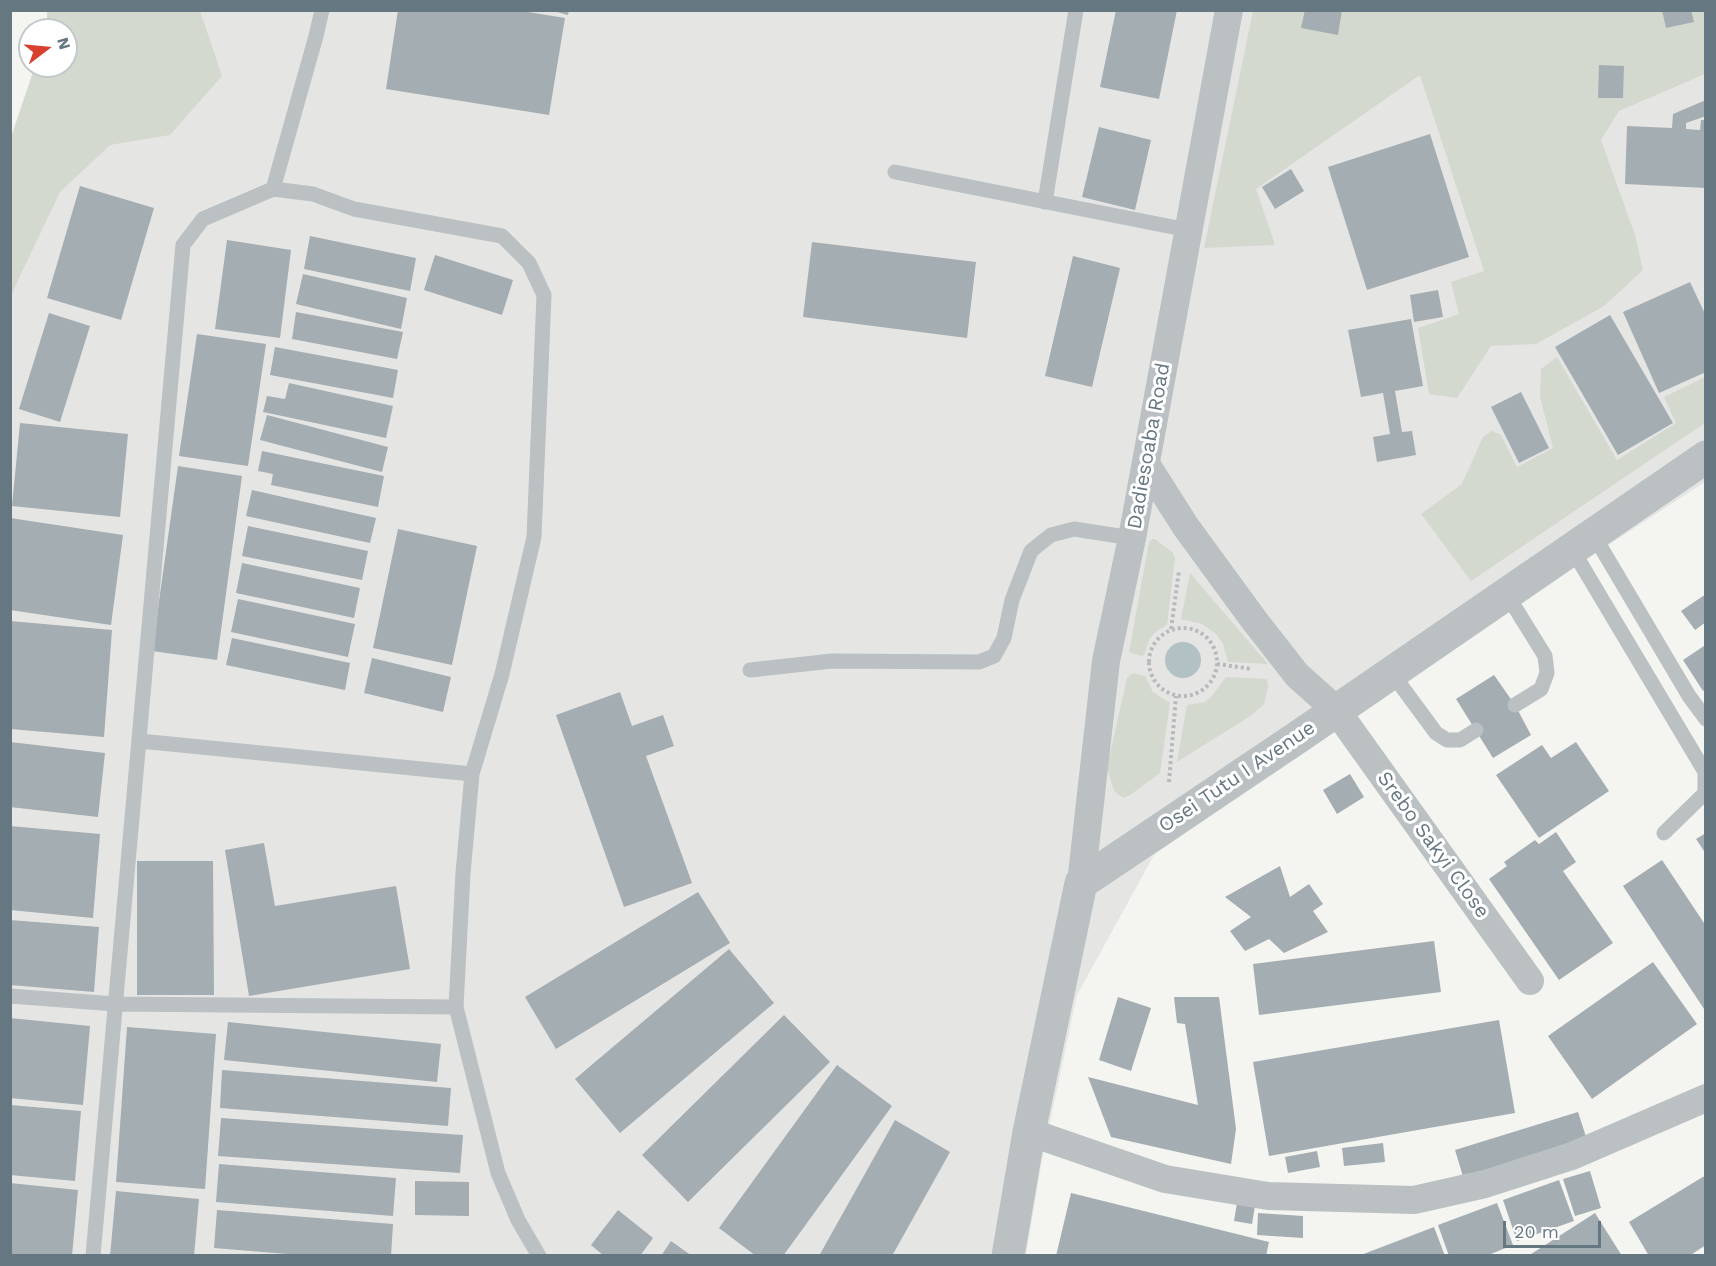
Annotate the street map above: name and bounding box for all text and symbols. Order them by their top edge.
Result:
north arrow [18,18,78,78]
text: N [53,35,75,52]
street label: Dadiesoaba Road [1123,361,1175,531]
street label: Osei Tutu I Avenue [1154,716,1320,838]
street label: Srebo Sakyi Close [1372,767,1494,923]
scale bar [1506,1209,1604,1247]
text: 20 m [1514,1221,1559,1242]

